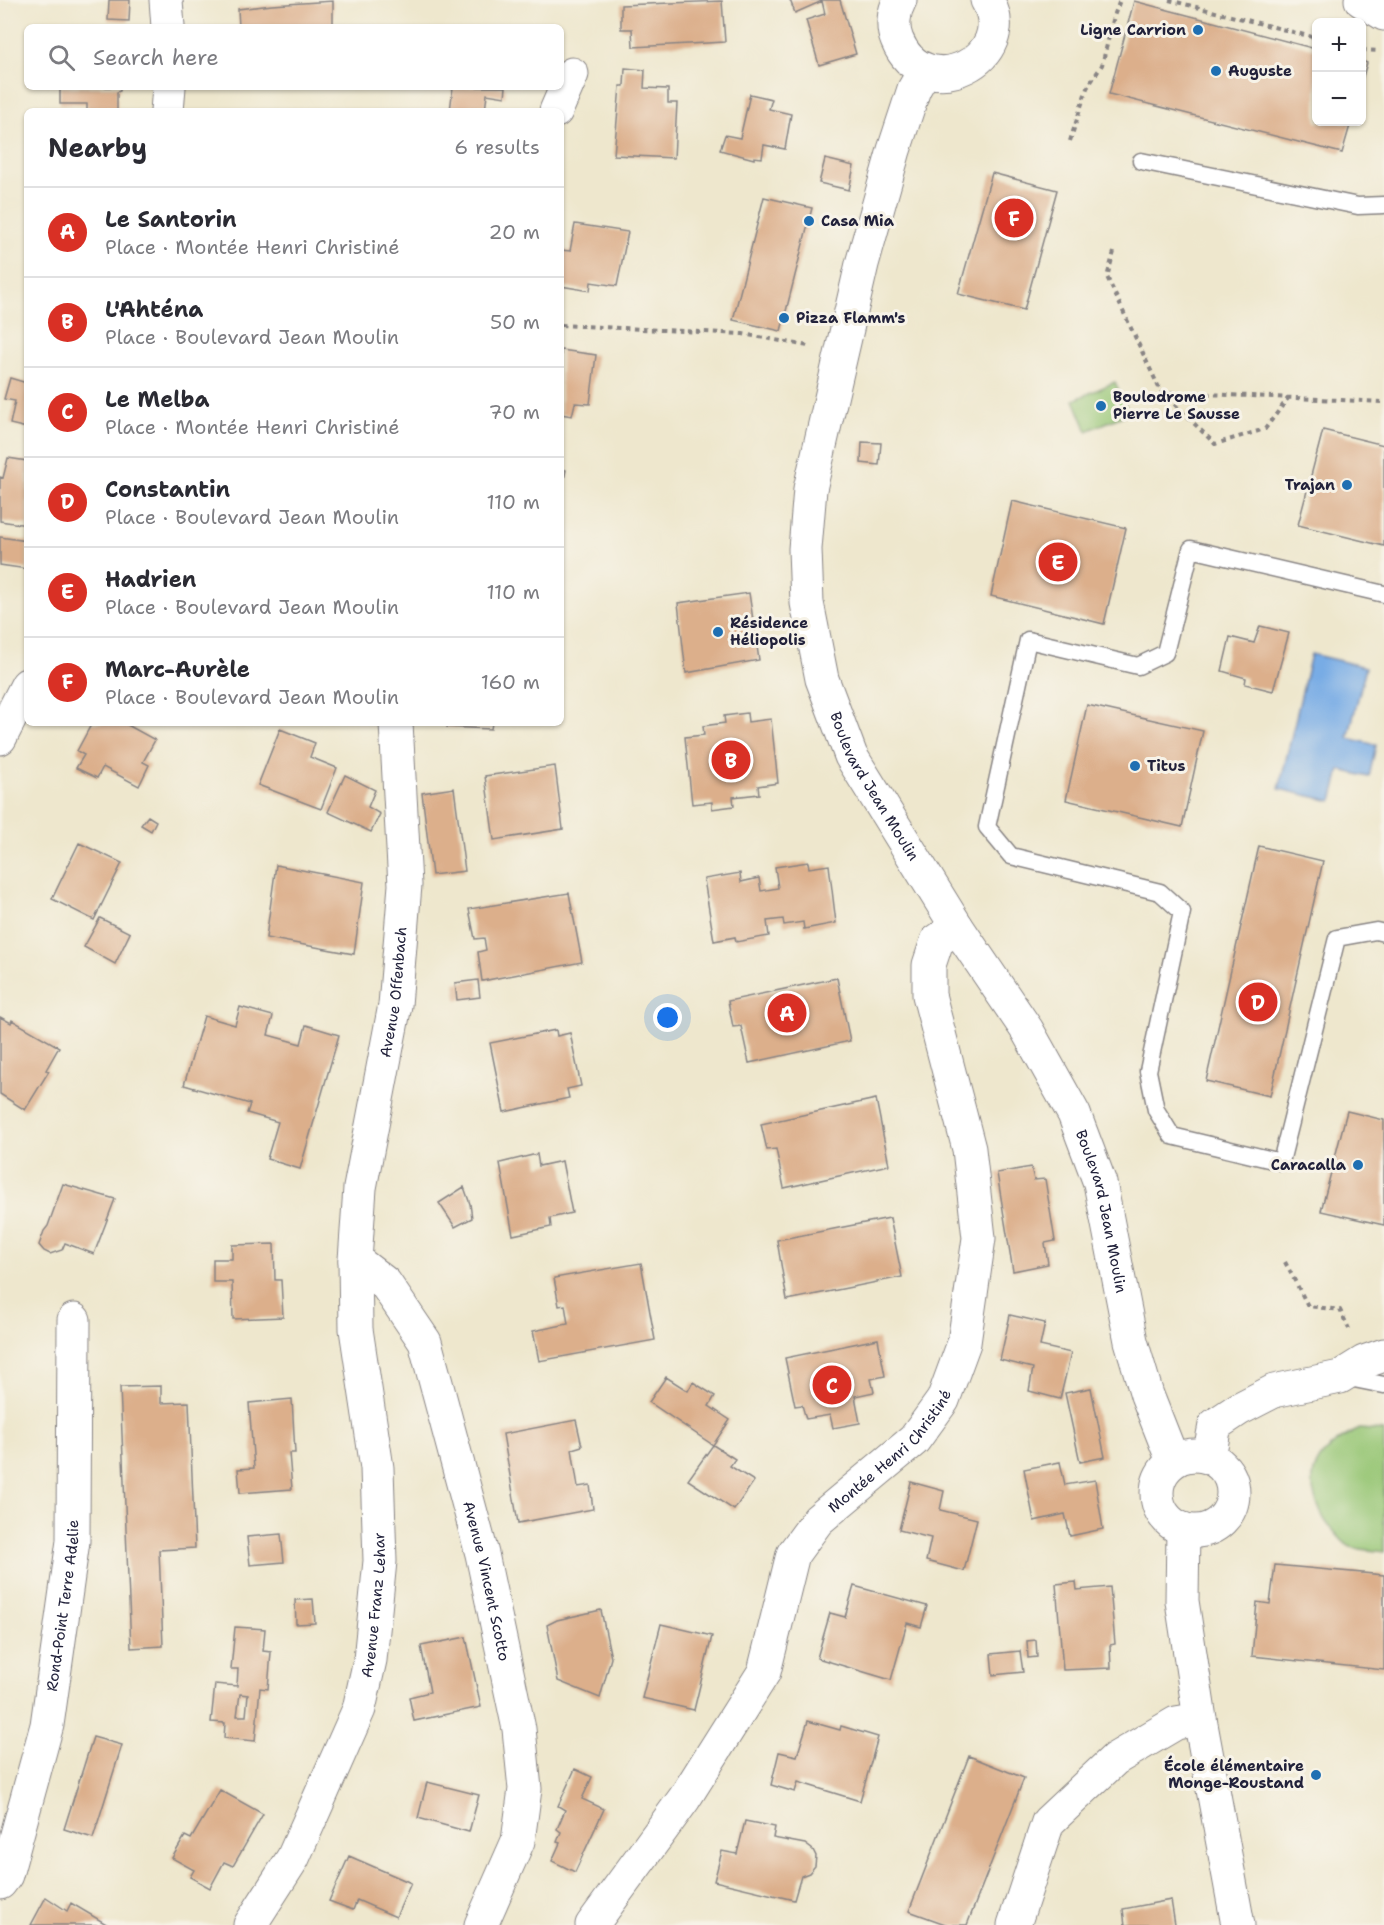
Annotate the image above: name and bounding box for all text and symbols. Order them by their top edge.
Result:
map controls [1312,18,1366,126]
button: + [1312,18,1366,72]
place label: Ligne Carrion [1080,20,1186,40]
marker: Ligne Carrion [1191,23,1205,37]
search box [24,24,564,90]
icon: search [45,41,78,74]
text: Search here [93,43,219,72]
place label: Auguste [1228,61,1292,81]
marker: Auguste [1209,64,1223,78]
button: − [1312,72,1366,126]
text: Nearby [48,130,147,165]
text: 6 results [454,134,540,160]
pin: F [994,196,1034,240]
text: Le Santorin [105,205,237,234]
place label: Casa Mia [821,211,895,231]
marker: Casa Mia [802,214,816,228]
text: A [60,219,75,245]
text: 20 m [489,219,540,245]
text: Place · Montée Henri Christiné [105,234,400,260]
text: L'Ahténa [105,295,203,324]
place label: Pizza Flamm's [796,308,905,328]
text: B [61,309,74,335]
text: 50 m [490,309,540,335]
marker: Pizza Flamm's [777,311,791,325]
text: Place · Boulevard Jean Moulin [105,324,399,350]
text: Le Melba [105,385,210,414]
place label: Boulodrome Pierre Le Sausse [1113,387,1240,424]
text: C [61,399,74,425]
text: 70 m [488,399,540,425]
marker: Boulodrome Pierre Le Sausse [1094,399,1108,413]
text: Place · Montée Henri Christiné [105,414,400,440]
text: Constantin [105,475,230,504]
place label: Trajan [1285,475,1335,495]
marker: Trajan [1340,478,1354,492]
text: D [60,489,75,515]
text: 110 m [486,489,540,515]
text: Place · Boulevard Jean Moulin [105,504,399,530]
pin: E [1038,540,1078,584]
text: Hadrien [105,565,196,594]
text: E [61,579,74,605]
text: 110 m [486,579,540,605]
text: Place · Boulevard Jean Moulin [105,594,399,620]
place label: Résidence Héliopolis [730,613,808,650]
marker: Résidence Héliopolis [711,625,725,639]
text: Marc-Aurèle [105,655,250,684]
text: F [62,669,73,695]
text: 160 m [481,669,540,695]
text: Place · Boulevard Jean Moulin [105,684,399,710]
street label: Boulevard Jean Moulin [825,709,924,865]
pin: B [712,738,750,783]
place label: Titus [1147,756,1185,776]
marker: Titus [1128,759,1142,773]
street label: Avenue Offenbach [375,926,411,1059]
pin: D [1238,980,1278,1024]
pin: A [768,990,806,1036]
your location [653,1003,682,1032]
street label: Boulevard Jean Moulin [1071,1127,1131,1295]
place label: Caracalla [1271,1155,1347,1175]
marker: Caracalla [1351,1158,1365,1172]
pin: C [812,1362,852,1408]
street label: Montée Henri Christiné [821,1382,951,1516]
street label: Avenue Vincent Scotto [458,1499,514,1663]
street label: Rond-Point Terre Adelie [42,1520,83,1693]
street label: Avenue Franz Lehar [356,1532,390,1680]
place label: École élémentaire Monge-Roustand [1164,1755,1304,1793]
marker: École élémentaire Monge-Roustand [1309,1768,1323,1782]

